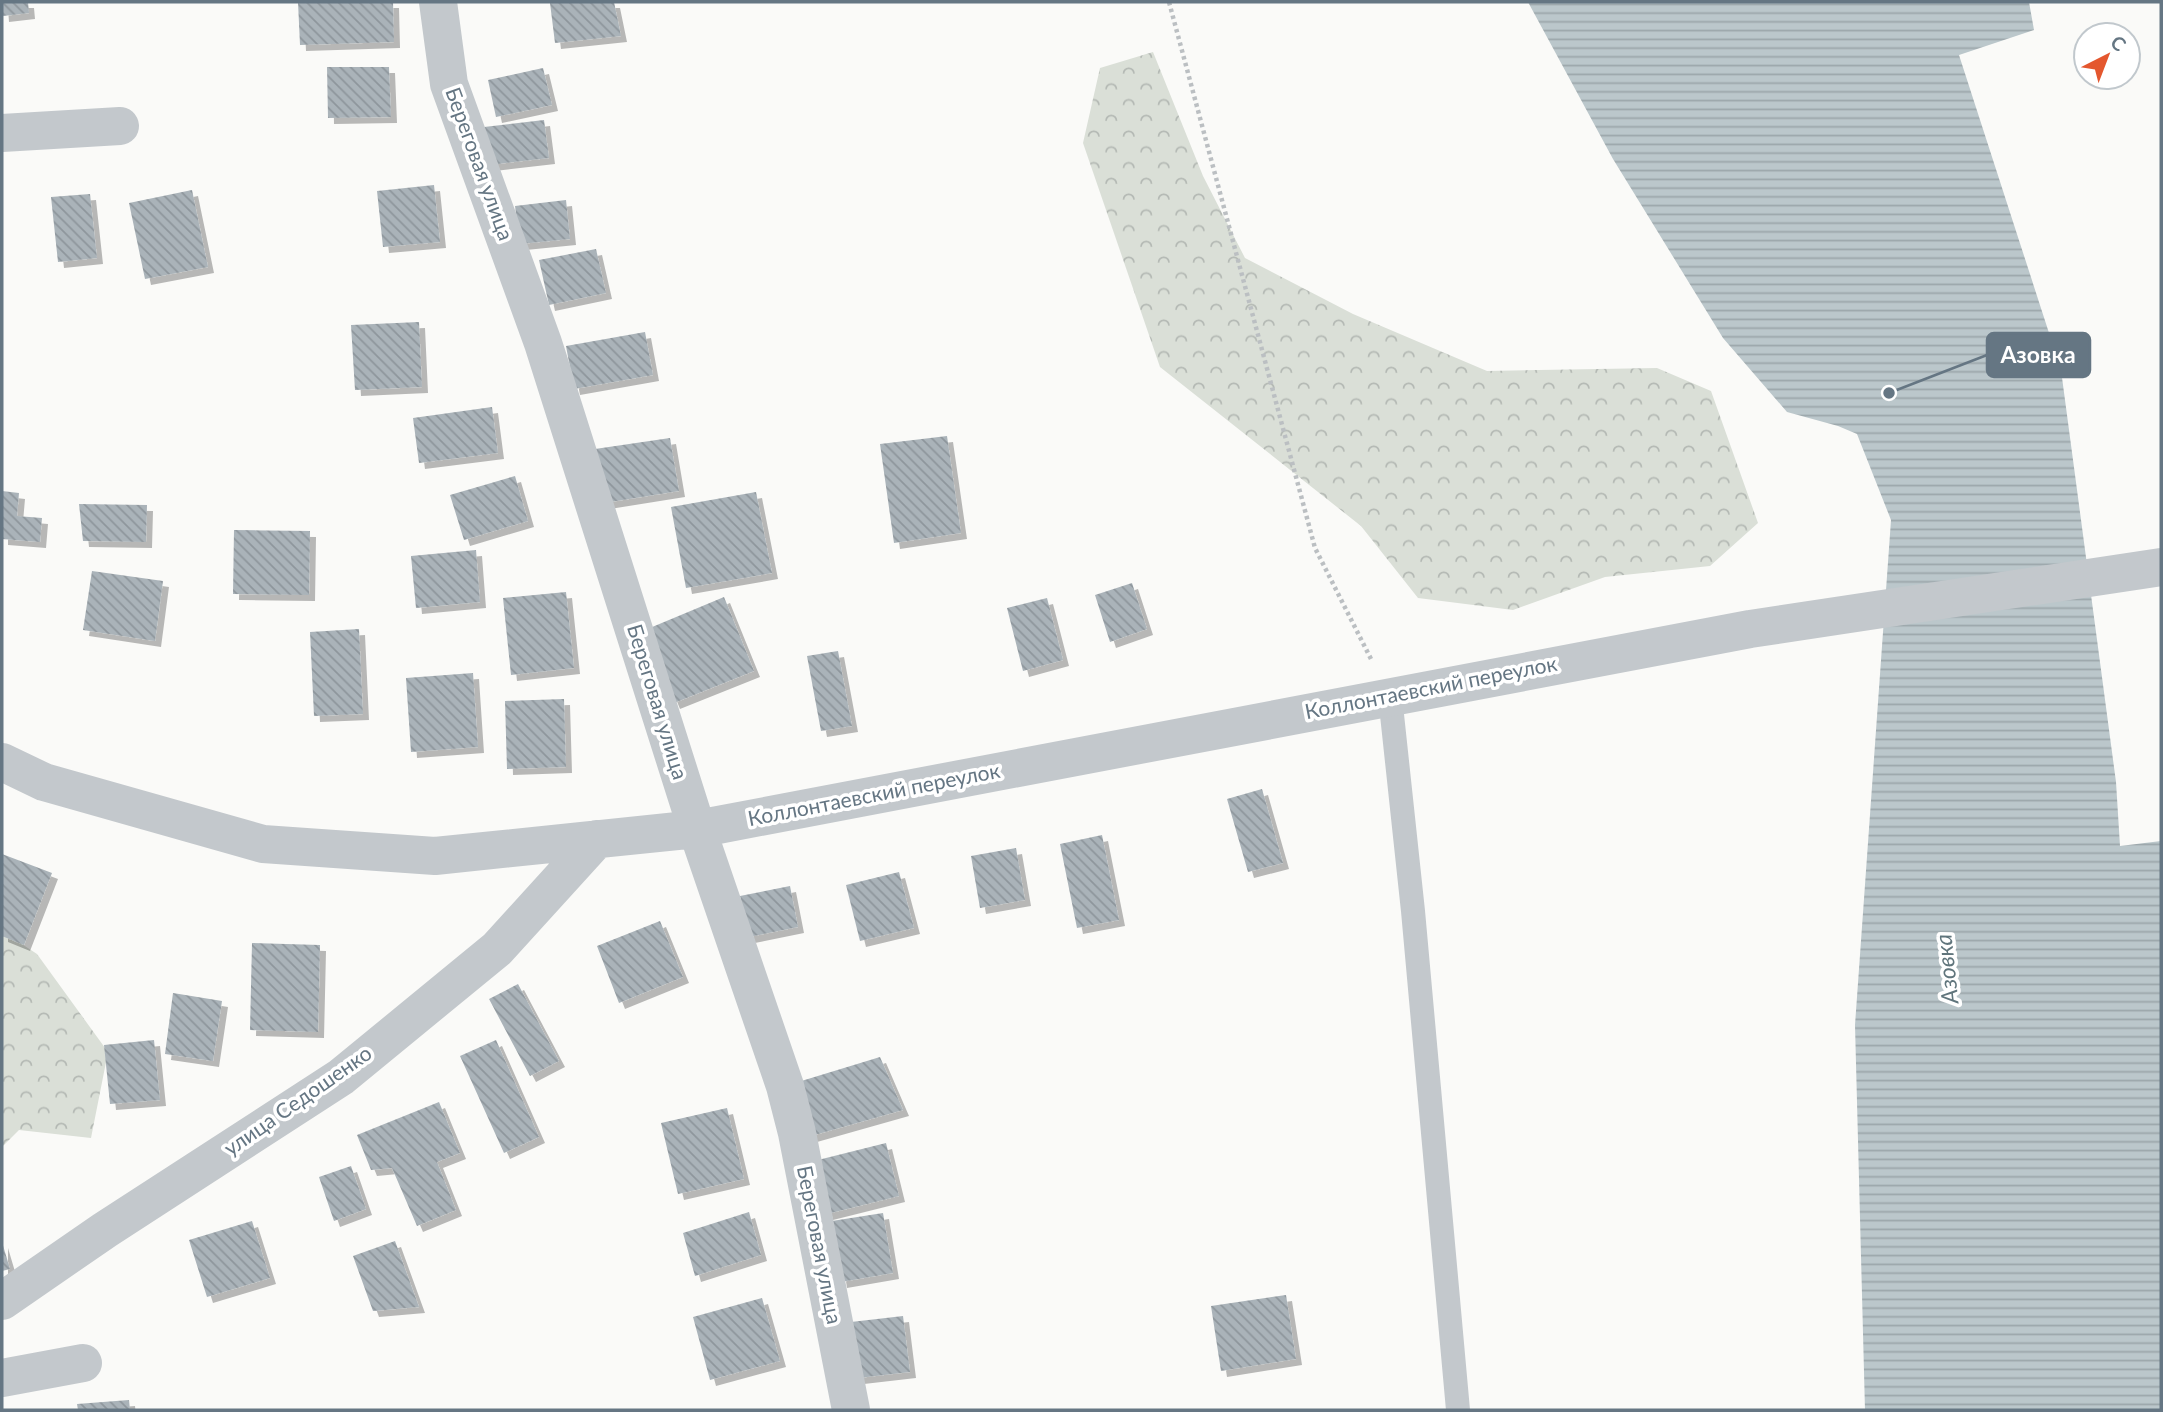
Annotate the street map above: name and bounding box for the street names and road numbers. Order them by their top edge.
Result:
street label: Береговая улица [441,84,520,243]
street label: Береговая улица [623,621,694,782]
street label: Коллонтаевский переулок [1302,650,1559,723]
street label: Коллонтаевский переулок [745,757,1002,830]
street label: улица Седошенко [218,1039,376,1160]
street label: Береговая улица [793,1163,848,1326]

